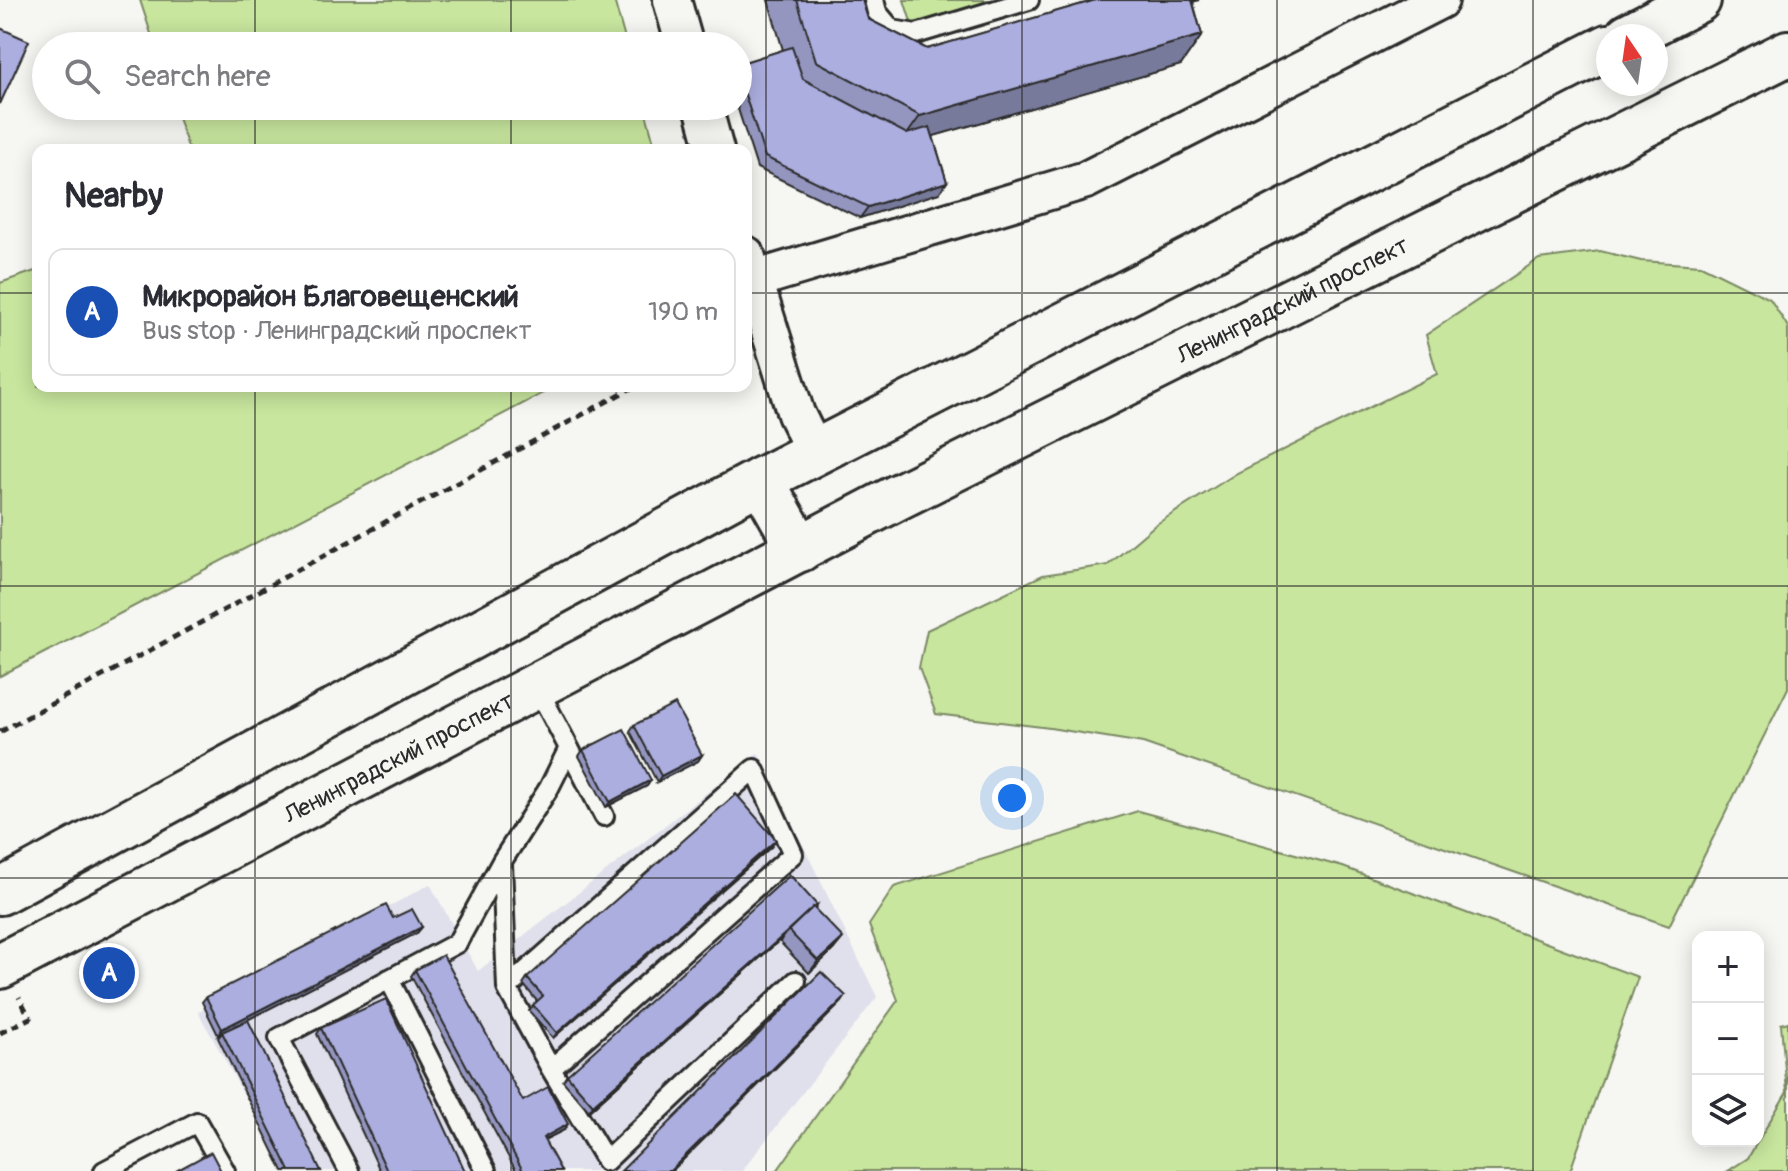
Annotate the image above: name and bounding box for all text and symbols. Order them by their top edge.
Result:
north arrow [1596,24,1668,96]
search box [32,32,752,120]
icon: search [60,54,104,98]
text: Search here [124,58,271,95]
text: Nearby [64,175,163,218]
street label: Ленинградский проспект [1171,231,1413,371]
text: Микрорайон Благовещенский [142,278,519,315]
text: A [84,296,100,328]
text: 190 m [648,296,718,328]
text: Bus stop · Ленинградский проспект [142,315,532,347]
street label: Ленинградский проспект [278,686,519,830]
your location [992,778,1032,818]
map controls [1692,931,1764,1147]
button: + [1692,931,1764,1003]
pin: A [83,943,135,1003]
button: − [1692,1003,1764,1075]
button: layers [1692,1075,1764,1147]

